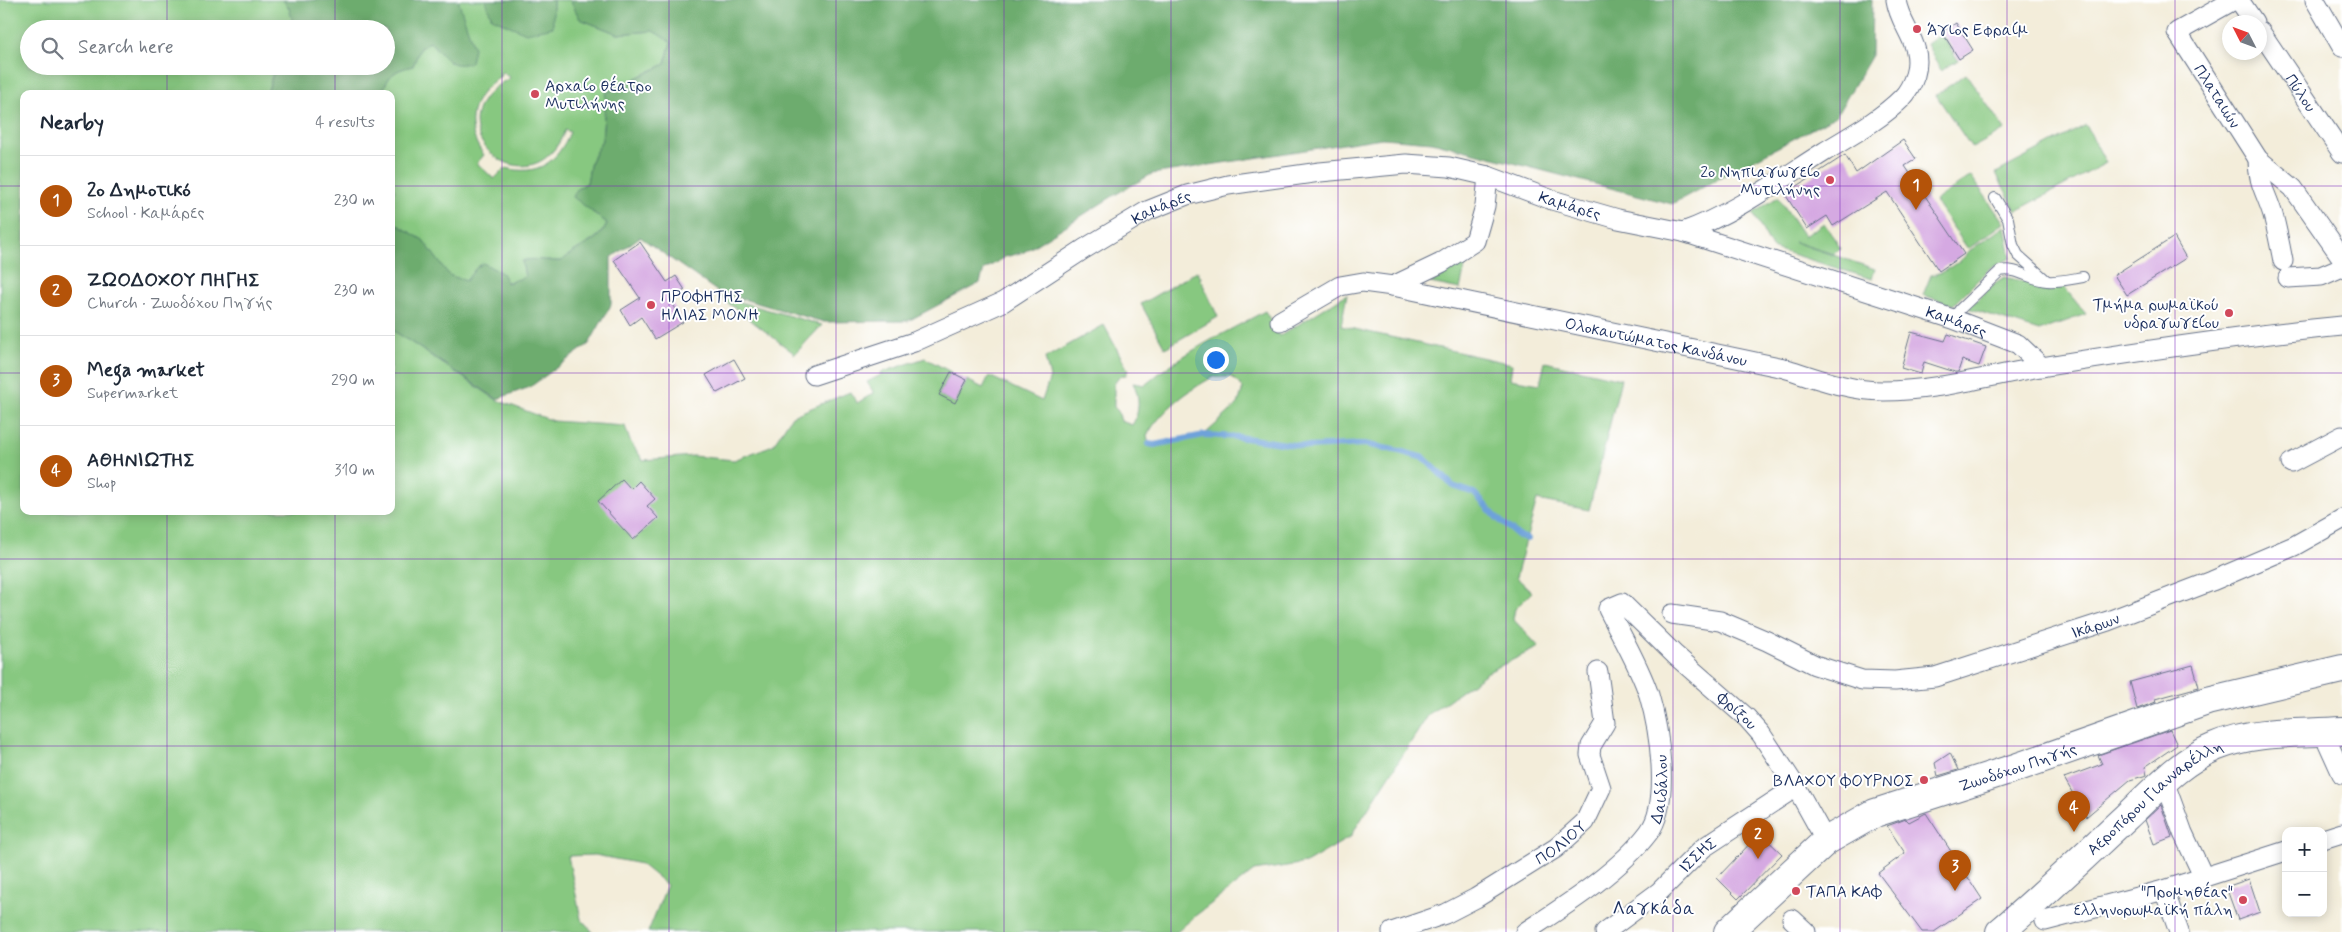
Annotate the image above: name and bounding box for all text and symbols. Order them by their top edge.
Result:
north arrow [2222,15,2267,60]
search box [20,20,395,75]
place label: Άγιος Εφραίμ [1927,20,2028,41]
marker: Άγιος Εφραίμ [1911,23,1923,35]
icon: search [38,34,66,62]
text: Search here [78,35,174,60]
street label: Πλαταιών [2188,61,2245,133]
street label: Πύλου [2280,70,2320,116]
place label: Αρχαίο θέατρο Μυτιλήνης [545,75,652,115]
marker: Αρχαίο θέατρο Μυτιλήνης [529,88,541,100]
text: Nearby [40,109,104,137]
text: 4 results [315,112,375,133]
place label: 2ο Νηπιαγωγείο Μυτιλήνης [1700,162,1820,201]
pin: 1 [1900,169,1932,210]
marker: 2ο Νηπιαγωγείο Μυτιλήνης [1824,174,1836,186]
text: 2ο Δημοτικό [87,178,191,203]
street label: Καμάρες [1128,185,1193,230]
street label: Καμάρες [1535,187,1603,226]
text: 1 [52,190,60,211]
text: 230 m [334,190,375,211]
text: School · Καμάρες [87,203,205,224]
text: ΖΩΟΔΟΧΟΥ ΠΗΓΗΣ [87,268,260,293]
text: 2 [52,280,60,301]
text: 230 m [334,280,375,301]
place label: ΠΡΟΦΗΤΗΣ ΗΛΙΑΣ MONH [661,287,759,326]
text: Church · Ζωοδόχου Πηγής [87,293,272,314]
place label: Τμήμα ρωμαϊκού υδραγωγείου [2093,295,2219,334]
marker: ΠΡΟΦΗΤΗΣ ΗΛΙΑΣ MONH [645,299,657,311]
street label: Καμάρες [1923,302,1990,343]
marker: Τμήμα ρωμαϊκού υδραγωγείου [2223,307,2235,319]
street label: Ολοκαυτώματος Κανδάνου [1563,313,1749,372]
your location [1203,347,1229,373]
text: Mega market [87,358,205,383]
text: 3 [52,370,60,391]
text: 290 m [331,370,375,391]
text: Supermarket [87,383,178,404]
text: ΑΘΗΝΙΩΤΗΣ [87,448,195,473]
text: 4 [51,460,61,481]
text: 310 m [334,460,375,481]
text: Shop [87,473,116,494]
street label: Ικάρων [2069,609,2123,644]
street label: Φρίξου [1712,687,1761,735]
street label: Αεροπόρου Γιανναρέλλη [2083,736,2227,860]
street label: Ζωοδόχου Πηγής [1956,738,2079,797]
street label: Δαιδάλου [1646,754,1673,827]
place label: ΒΛΑΧΟΥ ΦΟΥΡΝΟΣ [1773,771,1914,792]
marker: ΒΛΑΧΟΥ ΦΟΥΡΝΟΣ [1918,774,1930,786]
pin: 4 [2058,791,2090,832]
street label: ΠΟΛΙΟΥ [1532,817,1591,870]
pin: 2 [1742,818,1774,859]
map controls [2282,827,2327,917]
button: + [2282,827,2327,872]
street label: ΙΣΣΗΣ [1675,833,1721,878]
pin: 3 [1939,850,1971,891]
button: − [2282,872,2327,917]
place label: "Προμηθέας" ελληνορωμαϊκή πάλη [2074,881,2233,921]
place label: ΤΑΠΑ ΚΑΦ [1806,882,1882,903]
marker: ΤΑΠΑ ΚΑΦ [1790,885,1802,897]
marker: "Προμηθέας" ελληνορωμαϊκή πάλη [2237,894,2249,906]
district label: Λαγκάδα [1612,897,1696,921]

